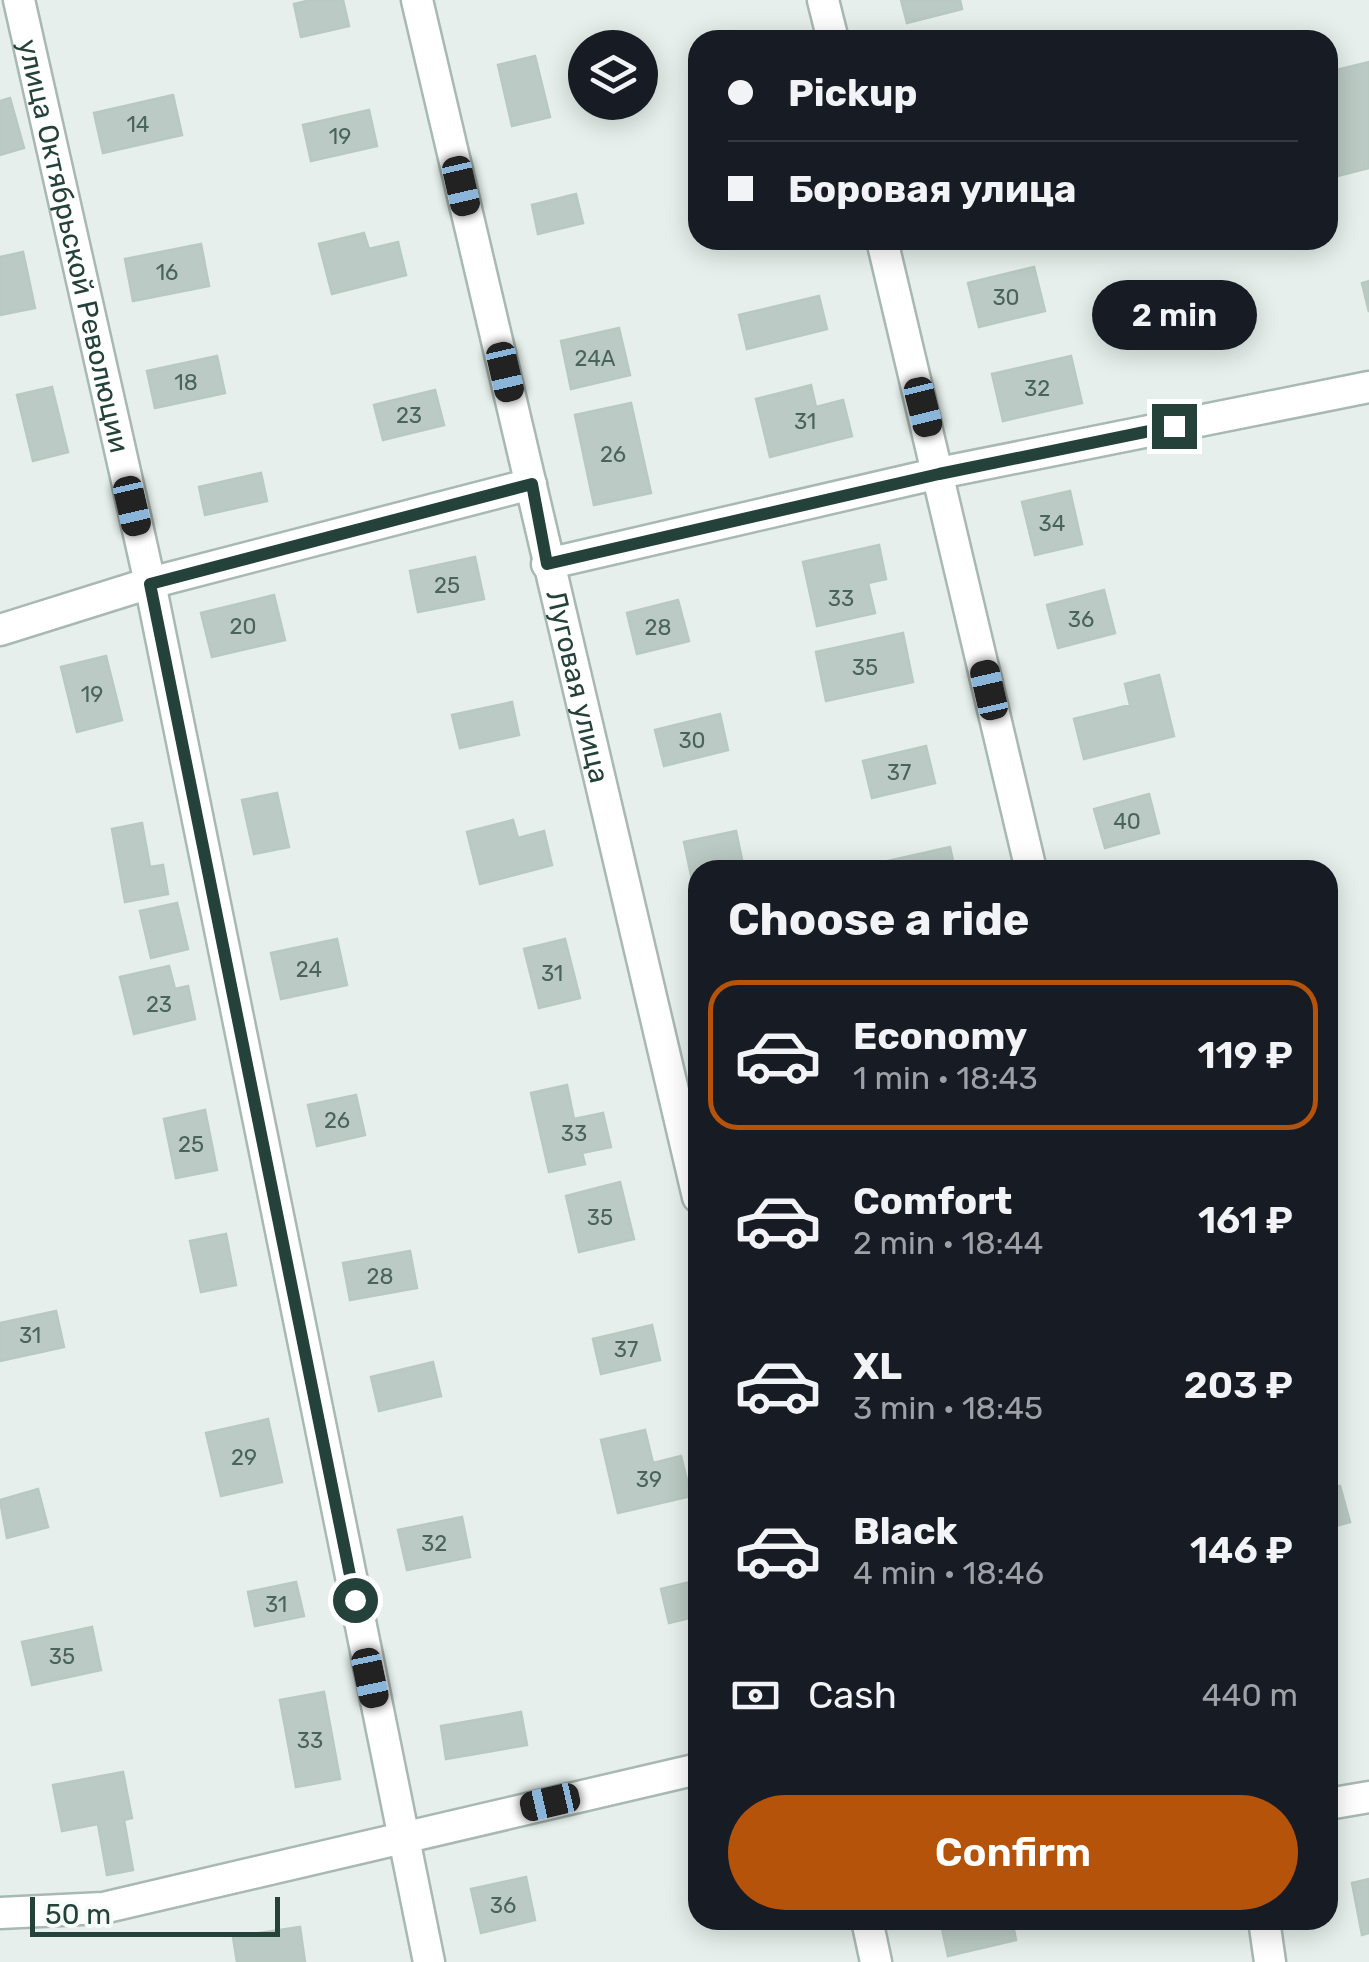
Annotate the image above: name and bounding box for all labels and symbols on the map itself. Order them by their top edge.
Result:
street label: улица Октябрьской Революции [12,36,137,456]
house number: 14 [126,111,150,138]
house number: 19 [329,123,351,150]
car [440,153,482,219]
house number: 16 [156,259,178,286]
callout: 2 min [1092,281,1256,351]
house number: 30 [992,284,1020,311]
car [484,339,526,405]
house number: 24А [574,345,616,372]
house number: 18 [174,369,198,396]
car [901,374,945,440]
house number: 32 [1024,375,1050,402]
house number: 23 [396,402,422,429]
route end [1152,404,1197,449]
house number: 31 [794,408,816,435]
house number: 26 [600,441,626,468]
car [111,473,153,539]
house number: 34 [1039,510,1065,537]
house number: 25 [434,572,460,599]
house number: 33 [828,585,854,612]
street label: Луговая улица [540,587,617,786]
house number: 36 [1068,606,1094,633]
house number: 20 [230,613,256,640]
house number: 28 [645,614,671,641]
house number: 35 [852,654,878,681]
car [968,657,1010,723]
house number: 19 [81,681,103,708]
house number: 30 [678,727,706,754]
house number: 37 [887,759,911,786]
house number: 40 [1113,808,1141,835]
house number: 24 [296,956,322,983]
house number: 31 [541,960,563,987]
house number: 23 [146,991,172,1018]
house number: 26 [324,1107,350,1134]
house number: 33 [561,1120,587,1147]
house number: 25 [178,1131,204,1158]
house number: 35 [587,1204,613,1231]
house number: 28 [367,1263,393,1290]
house number: 31 [19,1322,41,1349]
house number: 37 [614,1336,638,1363]
house number: 29 [231,1444,257,1471]
house number: 39 [636,1466,662,1493]
house number: 32 [421,1530,447,1557]
route start [333,1578,378,1623]
house number: 31 [265,1591,287,1618]
house number: 35 [49,1643,75,1670]
car [349,1646,391,1710]
house number: 33 [297,1727,323,1754]
car [517,1781,583,1823]
scale bar [30,1892,280,1936]
house number: 36 [490,1892,516,1919]

